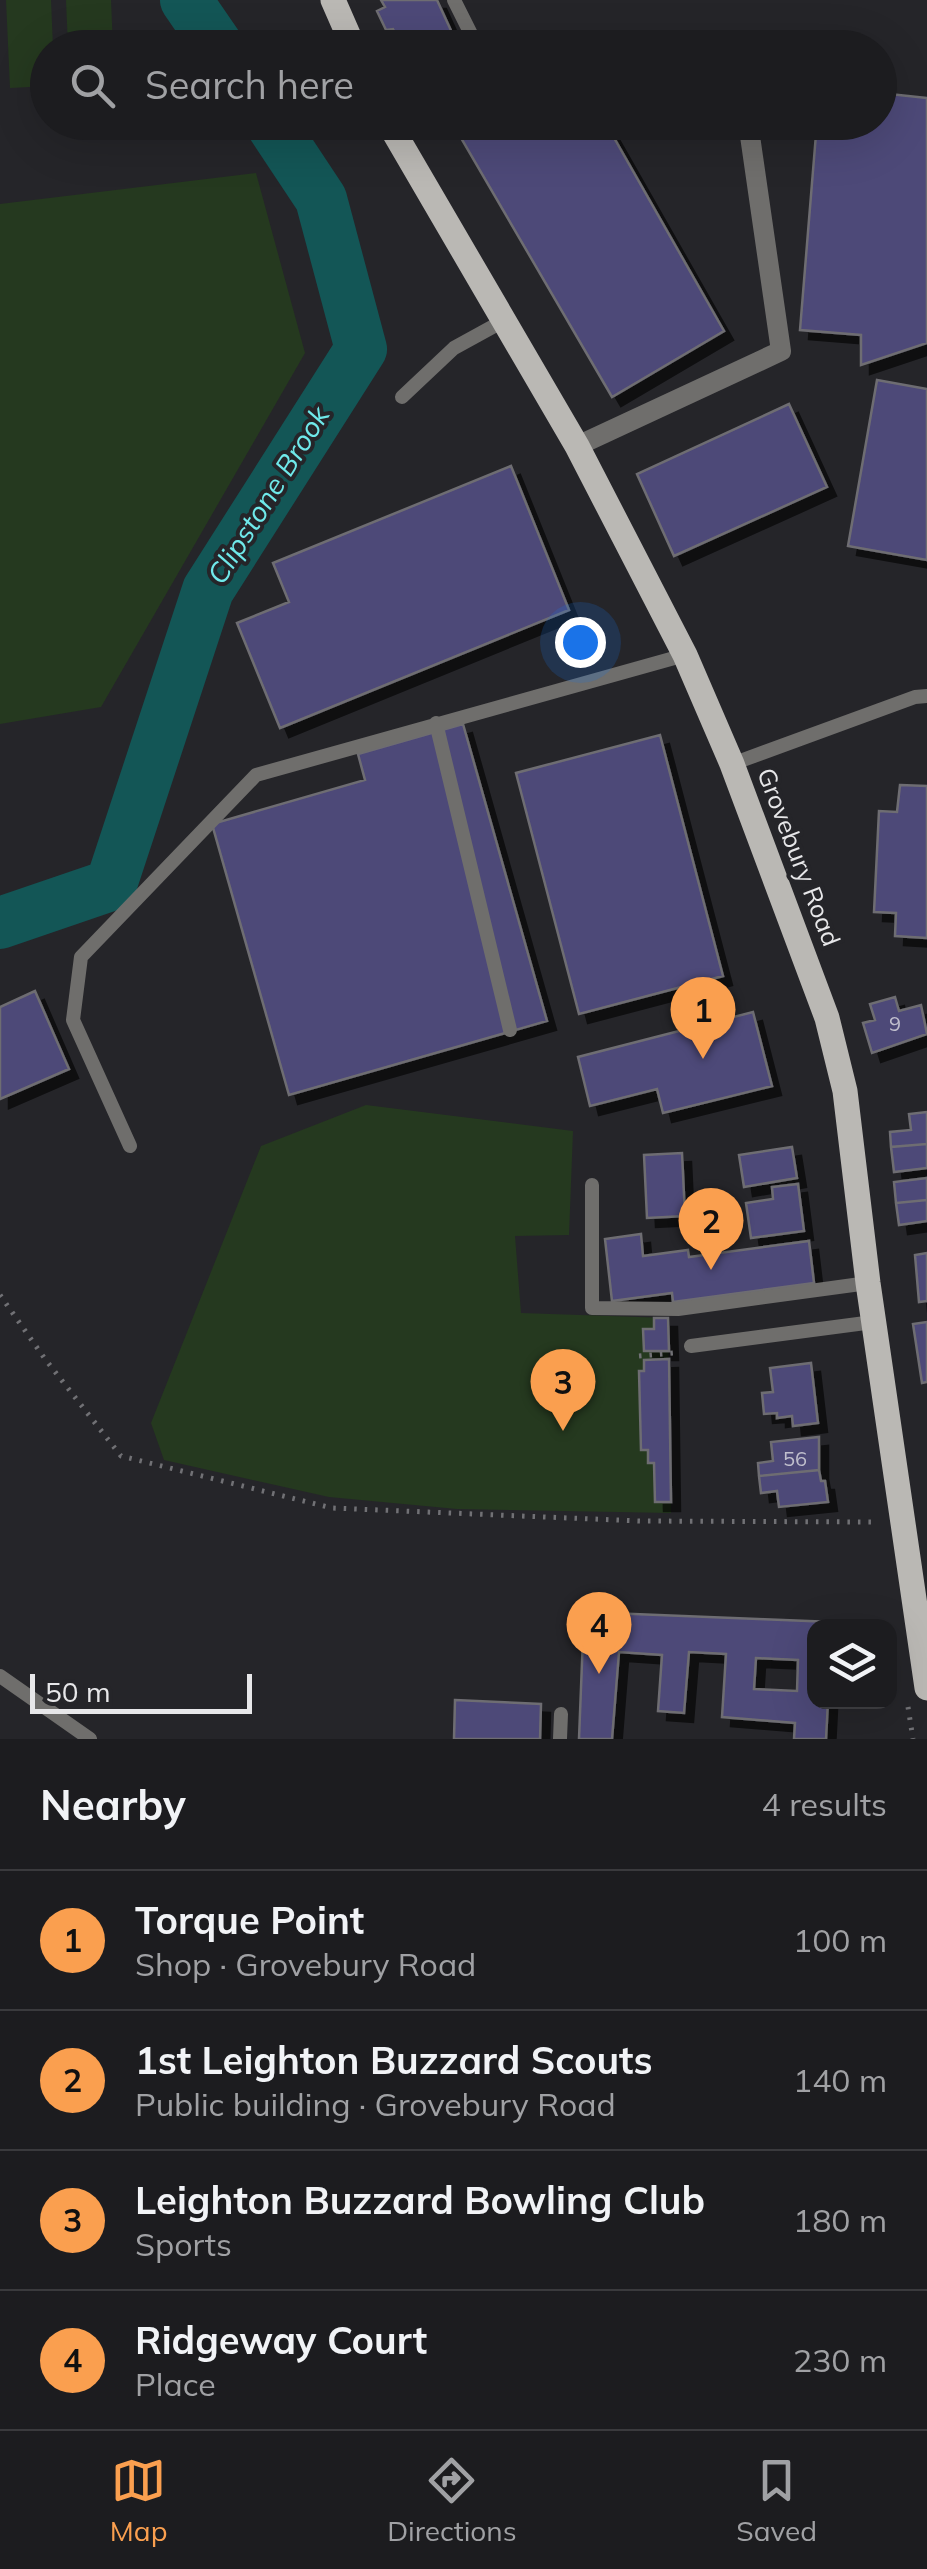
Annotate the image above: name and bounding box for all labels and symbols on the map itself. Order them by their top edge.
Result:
water label: Clipstone Brook [199,398,337,590]
your location [555,617,606,668]
street label: Grovebury Road [751,763,848,950]
pin: 1 [670,976,736,1059]
house number: 9 [889,1011,901,1036]
pin: 2 [678,1188,744,1270]
pin: 3 [530,1348,596,1431]
house number: 56 [783,1446,807,1471]
pin: 4 [566,1592,632,1674]
scale bar [30,1669,252,1713]

